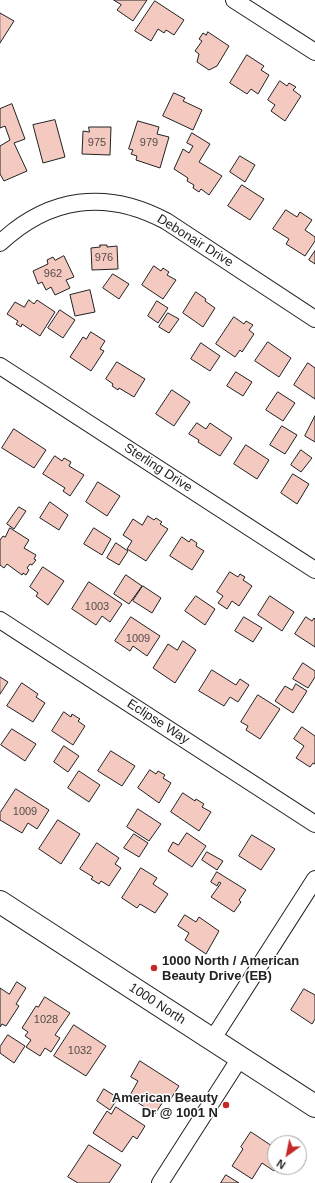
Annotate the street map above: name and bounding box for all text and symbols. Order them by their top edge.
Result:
house number: 975 [88,136,106,150]
house number: 979 [140,136,158,150]
street label: Debonair Drive [154,211,236,271]
house number: 976 [95,251,113,265]
house number: 962 [44,267,62,281]
street label: Sterling Drive [121,440,195,496]
house number: 1003 [85,600,109,614]
house number: 1009 [126,632,150,646]
street label: Eclipse Way [124,696,192,748]
house number: 1009 [13,805,37,819]
place label: 1000 North / American Beauty Drive (EB) [162,953,299,984]
marker: 1000 North / American Beauty Drive (EB) [149,963,159,973]
street label: 1000 North [126,980,188,1028]
house number: 1028 [34,1013,58,1027]
house number: 1032 [68,1044,92,1058]
place label: American Beauty Dr @ 1001 N [112,1090,218,1121]
marker: American Beauty Dr @ 1001 N [221,1100,231,1110]
north arrow [267,1135,307,1175]
text: N [274,1157,288,1171]

